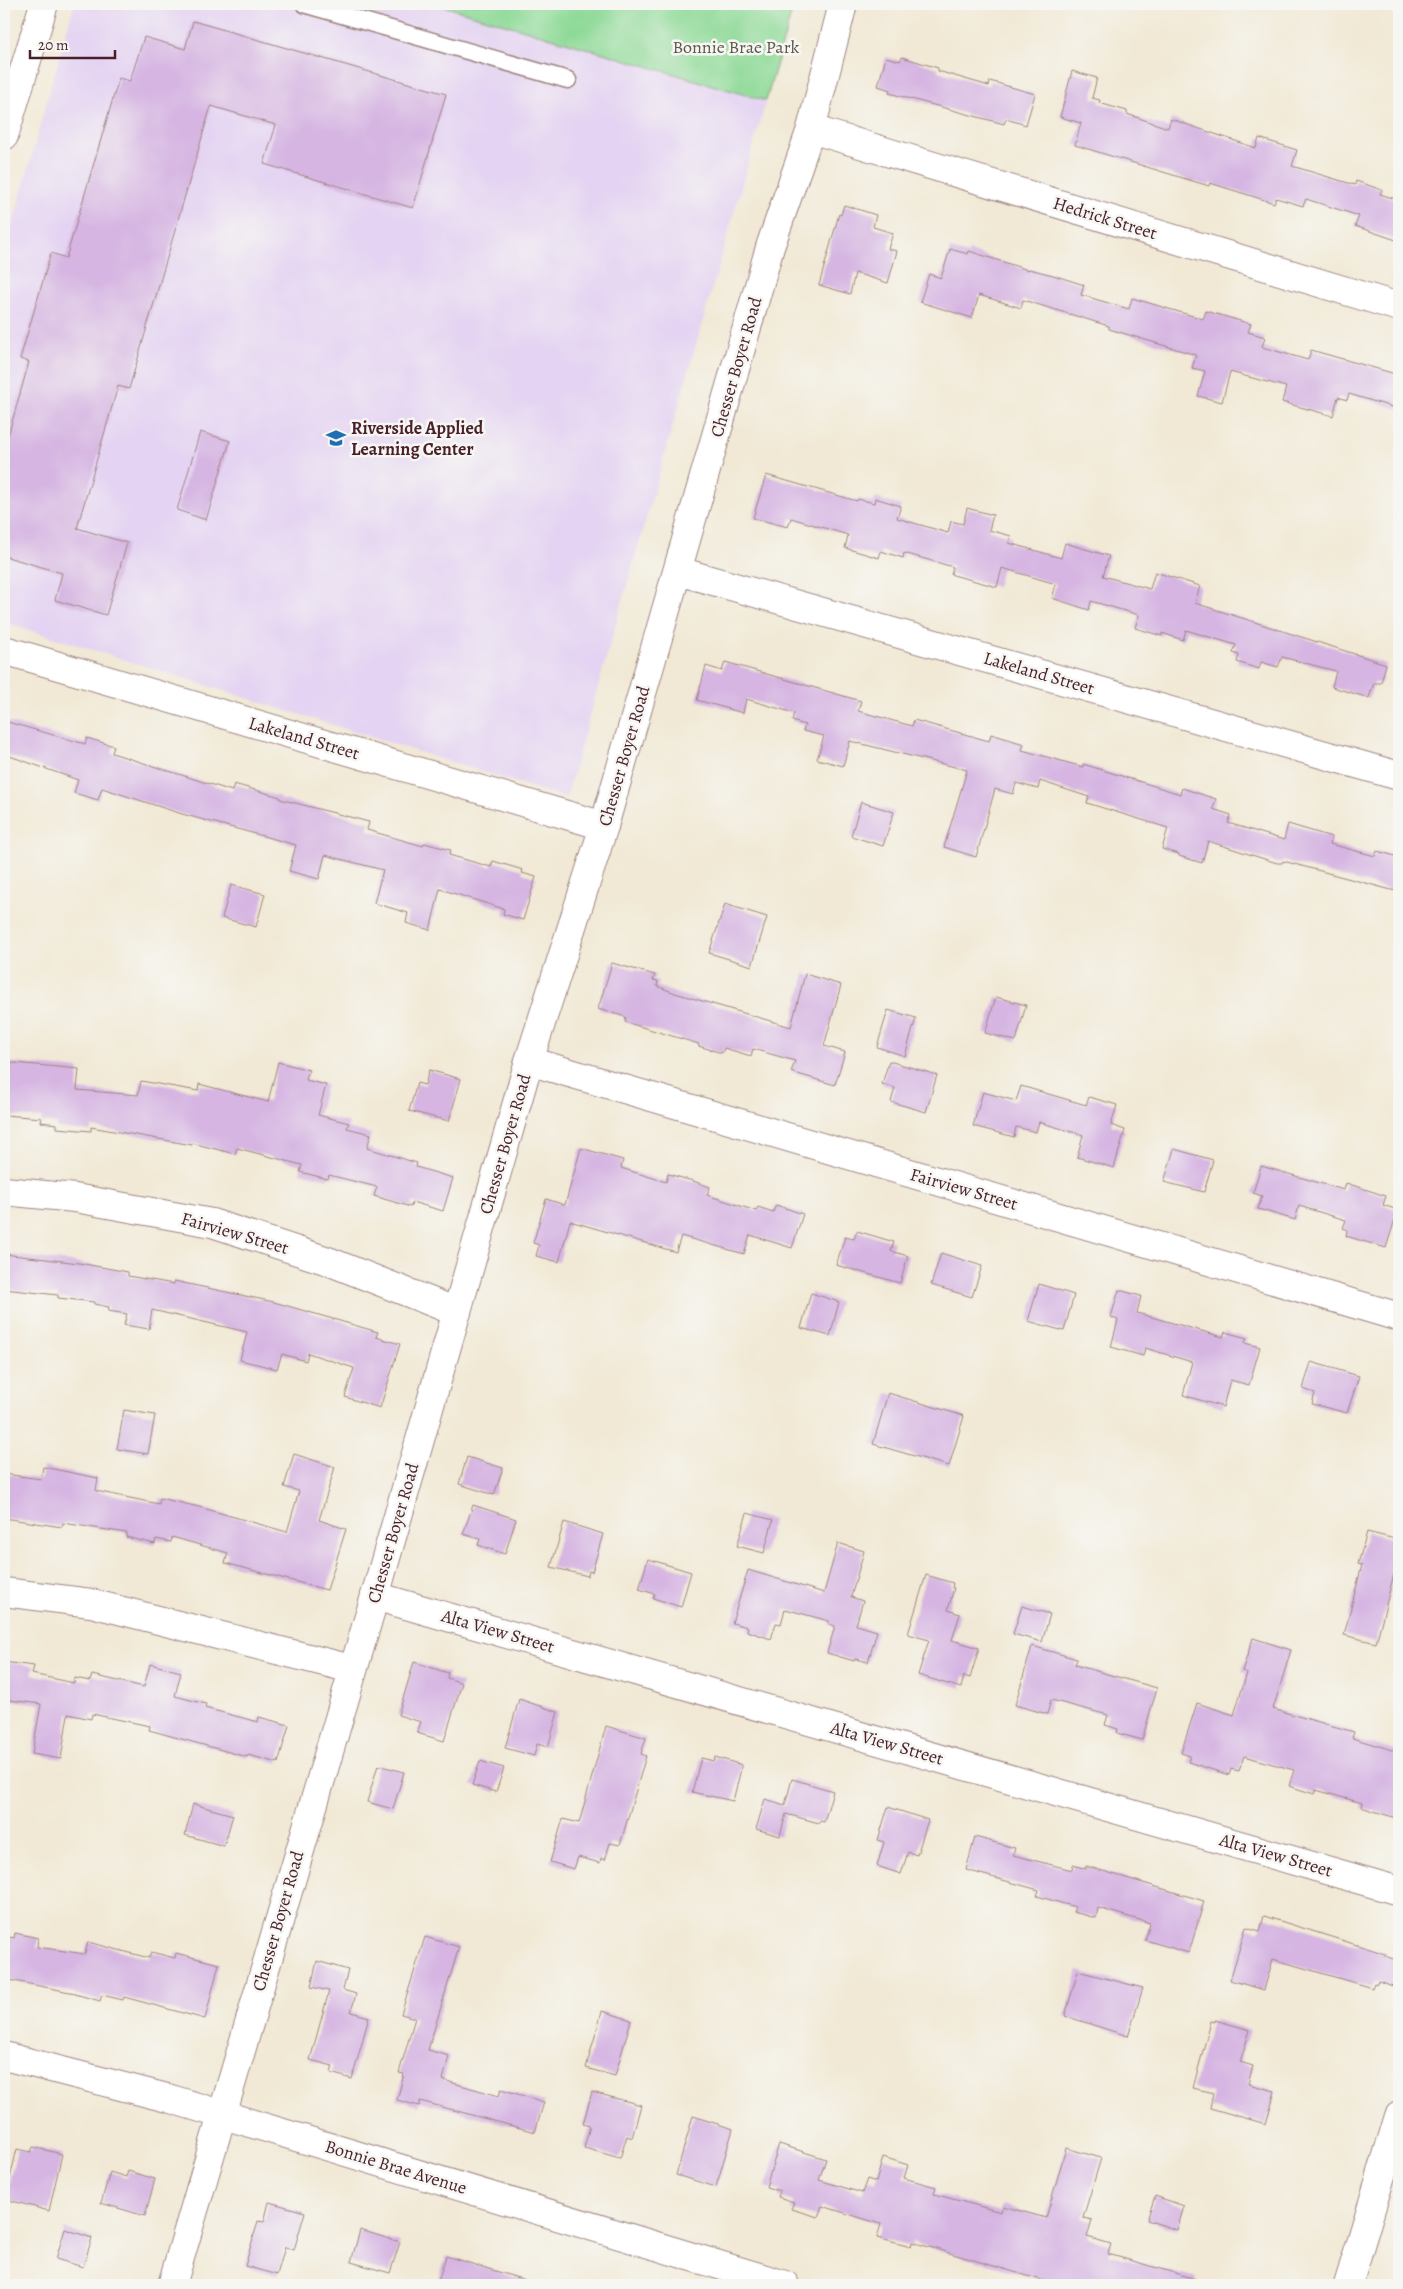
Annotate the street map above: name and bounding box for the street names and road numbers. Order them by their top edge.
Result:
street label: Hedrick Street [1050,191,1160,245]
street label: Chesser Boyer Road [704,294,768,440]
street label: Lakeland Street [981,646,1097,700]
street label: Chesser Boyer Road [592,683,656,829]
street label: Lakeland Street [246,711,362,765]
street label: Chesser Boyer Road [473,1071,537,1217]
street label: Fairview Street [907,1162,1021,1216]
street label: Fairview Street [178,1206,292,1260]
street label: Chesser Boyer Road [361,1460,425,1606]
street label: Alta View Street [438,1603,557,1659]
street label: Alta View Street [827,1715,946,1771]
street label: Alta View Street [1216,1827,1335,1883]
street label: Chesser Boyer Road [246,1848,310,1994]
street label: Bonnie Brae Avenue [322,2134,470,2200]

